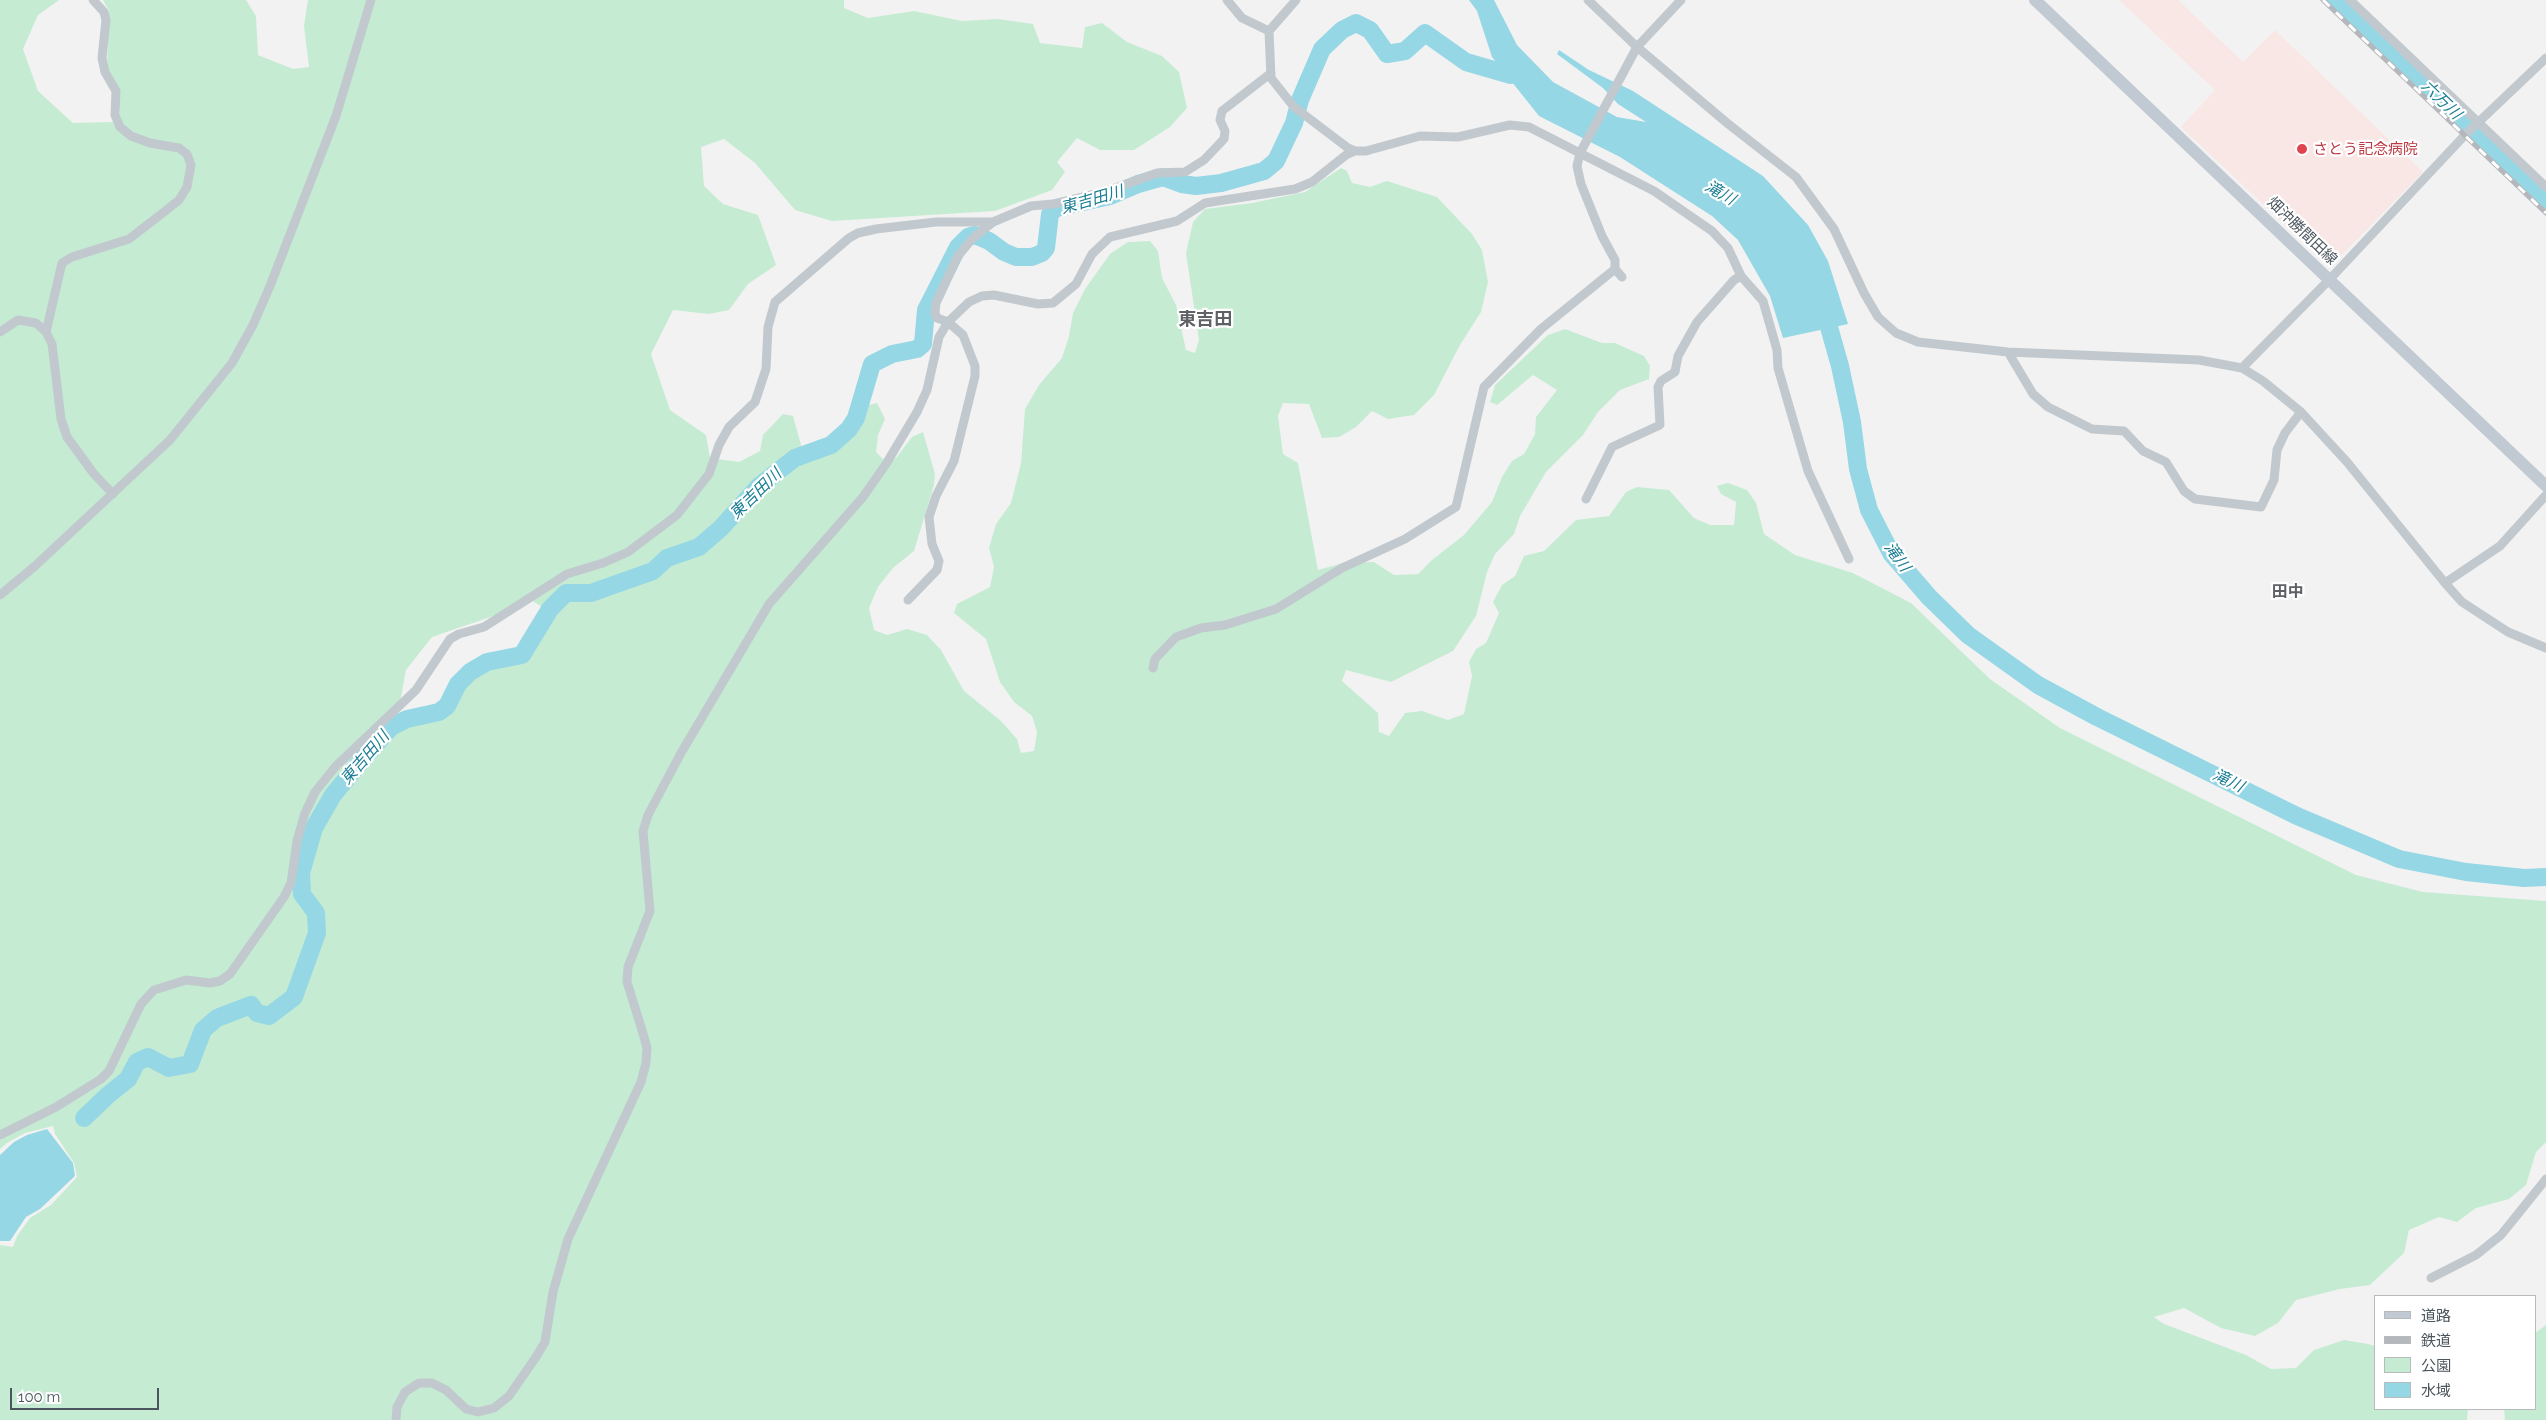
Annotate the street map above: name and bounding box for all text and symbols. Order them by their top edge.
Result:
water label: 六万川 [2417,76,2465,124]
place label: さとう記念病院 [2313,140,2418,158]
marker: さとう記念病院 [2295,142,2309,156]
water label: 滝川 [1701,177,1739,209]
water label: 東吉田川 [1059,182,1125,218]
street label: 畑沖勝間田線 [2263,193,2341,269]
district label: 東吉田 [1178,309,1232,331]
water label: 東吉田川 [726,465,786,523]
water label: 滝川 [1880,538,1914,576]
district label: 田中 [2272,582,2304,602]
water label: 東吉田川 [337,728,393,788]
water label: 滝川 [2209,765,2247,797]
legend [2374,1295,2536,1410]
text: 道路 [2421,1307,2451,1325]
text: 鉄道 [2421,1332,2451,1350]
text: 公園 [2421,1357,2451,1375]
scale bar [12,1378,161,1410]
text: 水域 [2421,1382,2451,1400]
text: 100 m [18,1388,60,1406]

